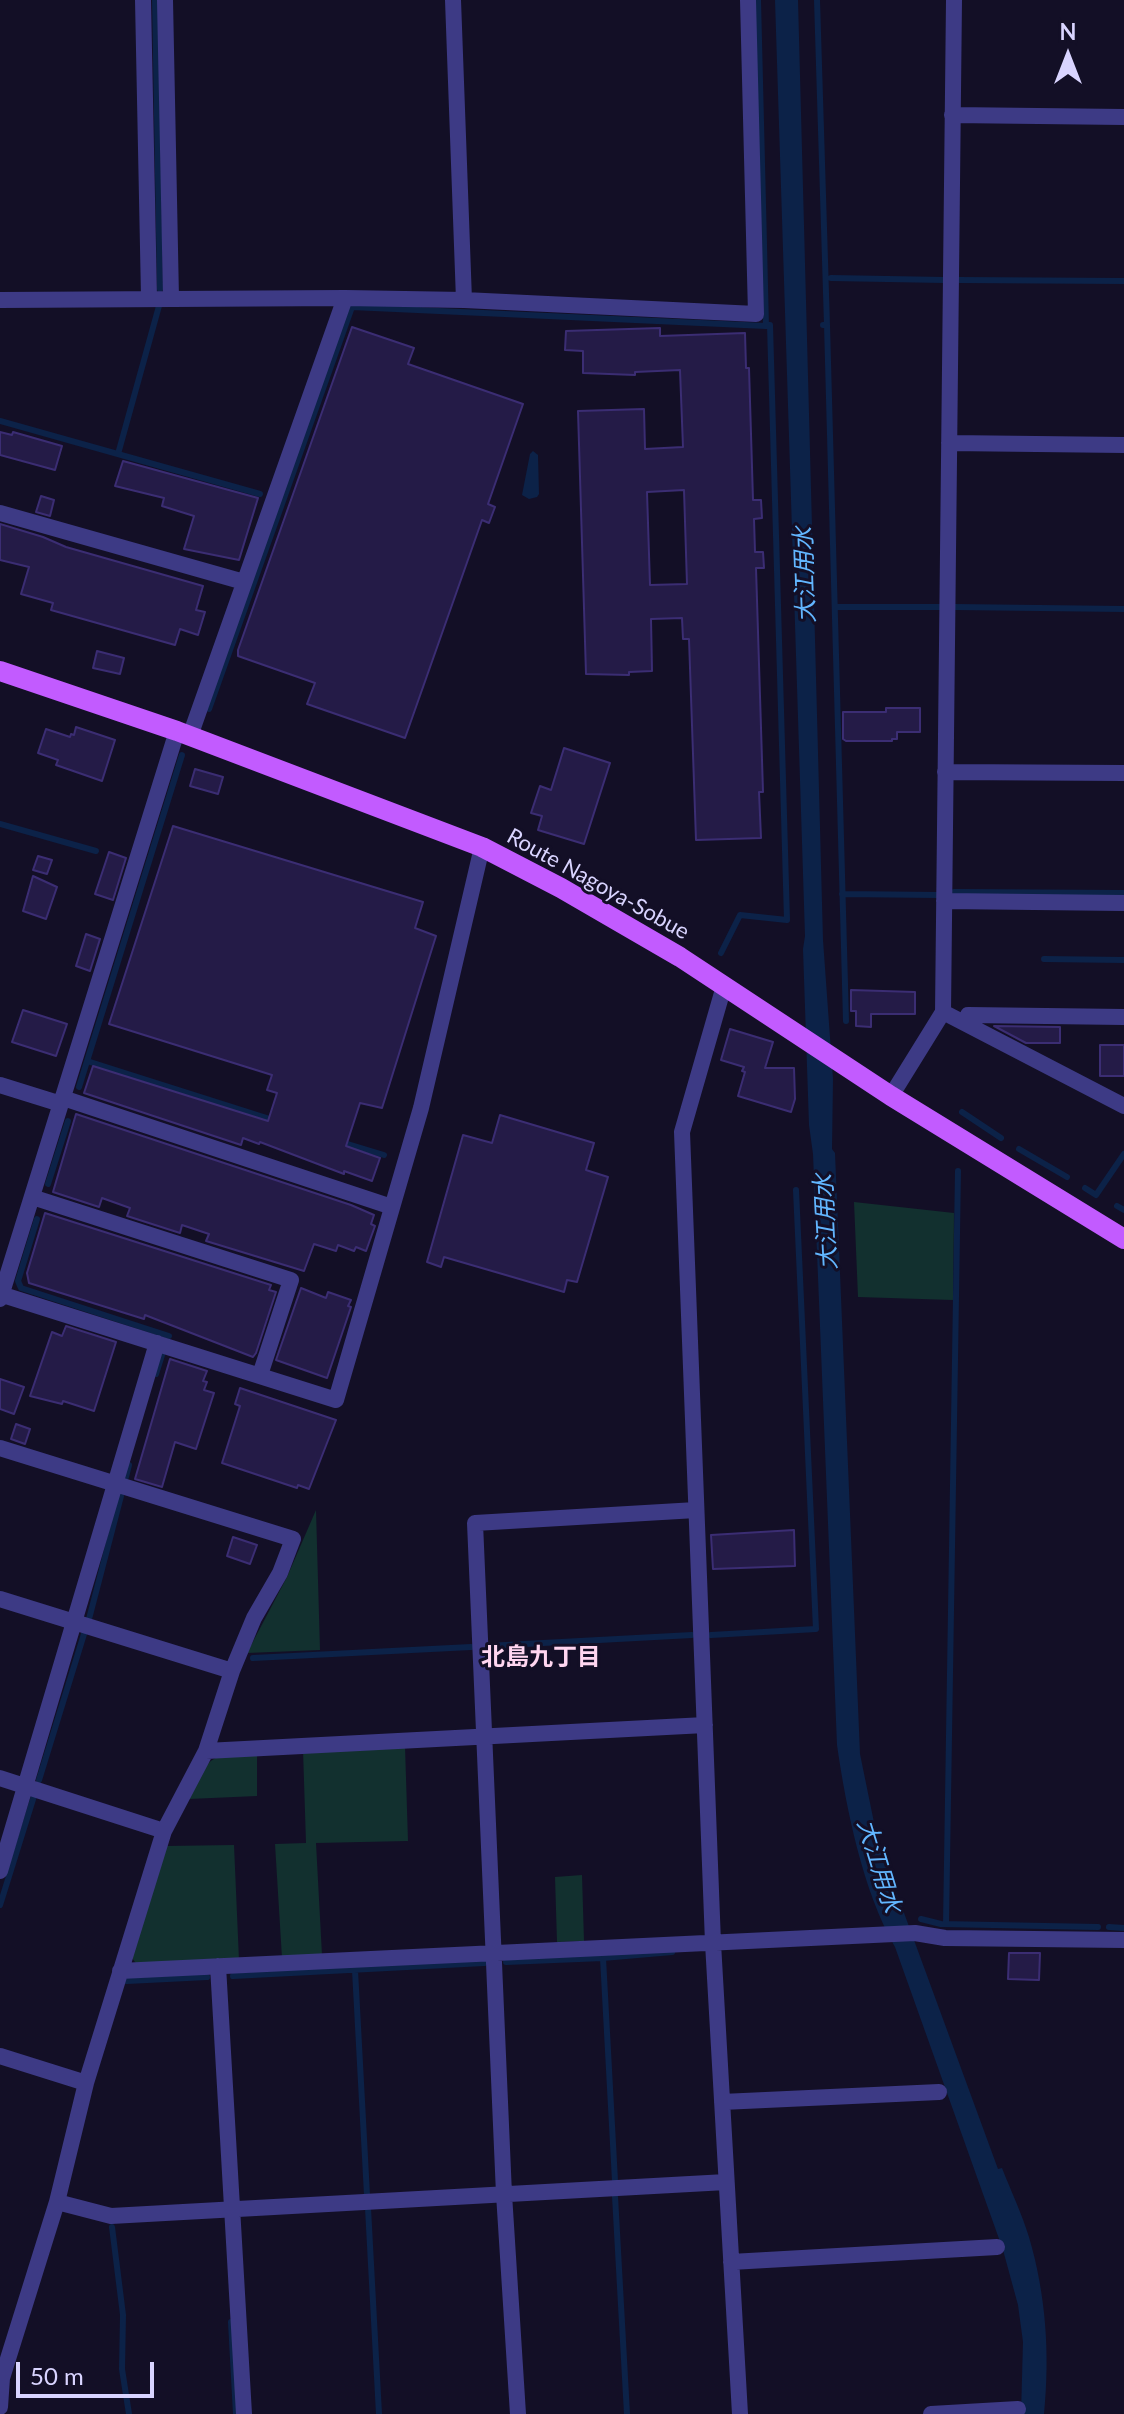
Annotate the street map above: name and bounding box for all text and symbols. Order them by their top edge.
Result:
north arrow [1028,16,1108,96]
text: N [1060,18,1076,45]
water label: 大江用水 [789,527,821,623]
street label: Route Nagoya-Sobue [502,823,694,945]
water label: 大江用水 [809,1173,843,1271]
district label: 北島九丁目 [481,1643,601,1671]
water label: 大江用水 [851,1816,907,1916]
scale bar [20,2346,158,2396]
text: 50 m [30,2361,84,2390]

